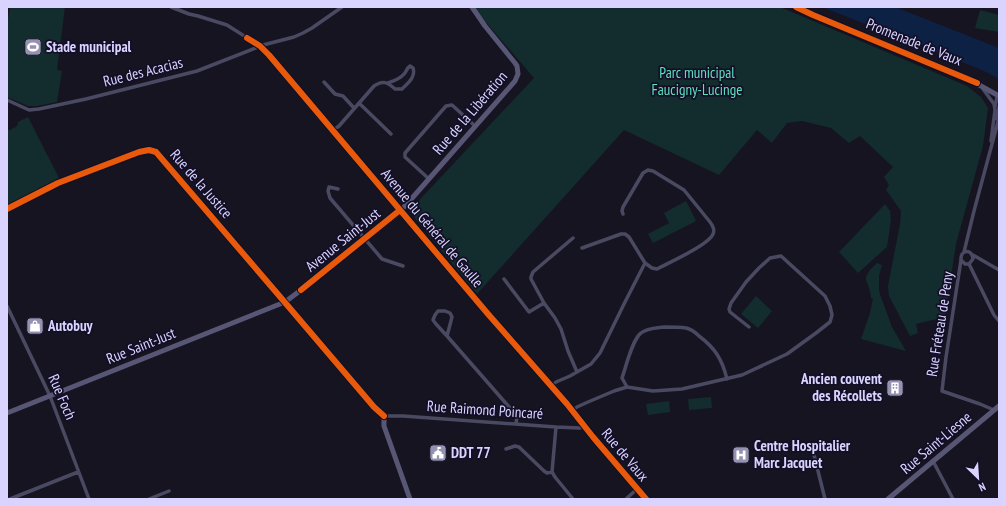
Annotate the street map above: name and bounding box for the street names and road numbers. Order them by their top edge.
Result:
street label: Promenade de Vaux [863,14,965,69]
street label: Rue des Acacias [101,52,185,91]
street label: Rue de la Libération [428,67,511,158]
street label: Rue de la Justice [166,145,237,222]
street label: Avenue du Général de Gaulle [377,164,488,291]
street label: Avenue Saint-Just [301,204,384,276]
street label: Rue Fréteau de Peny [922,270,957,378]
street label: Rue Saint-Just [103,323,178,368]
street label: Rue Foch [44,371,81,422]
street label: Rue Raimond Poincaré [426,396,544,423]
street label: Rue Saint-Liesne [896,407,975,478]
street label: Rue de Vaux [598,424,653,485]

